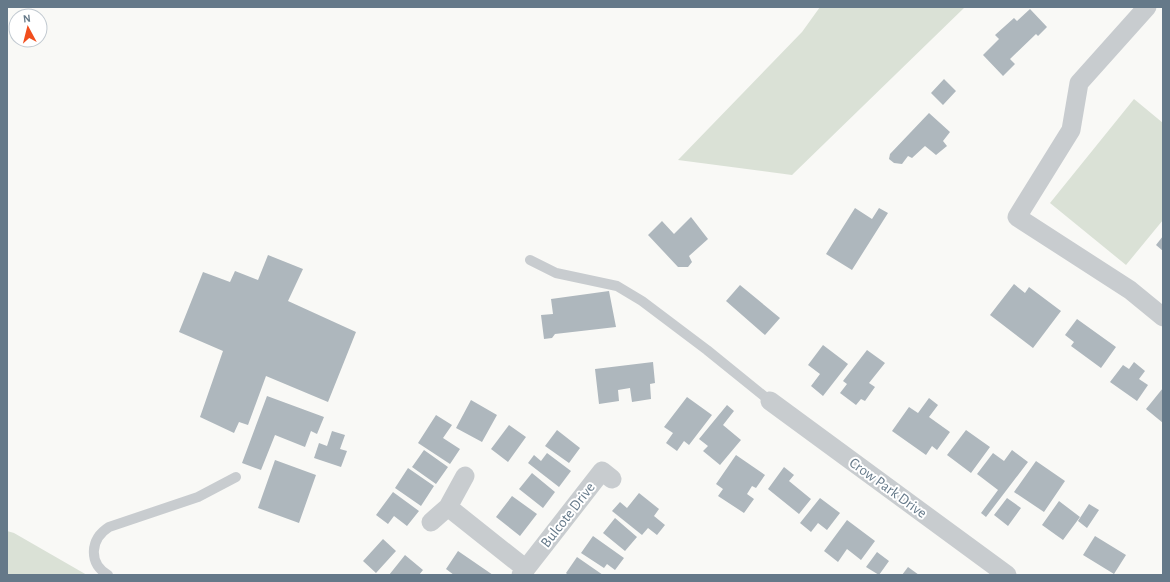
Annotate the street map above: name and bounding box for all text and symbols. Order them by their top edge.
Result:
north arrow [8,8,48,48]
text: N [22,13,31,24]
street label: Crow Park Drive [847,455,930,521]
street label: Bulcote Drive [538,480,598,550]

